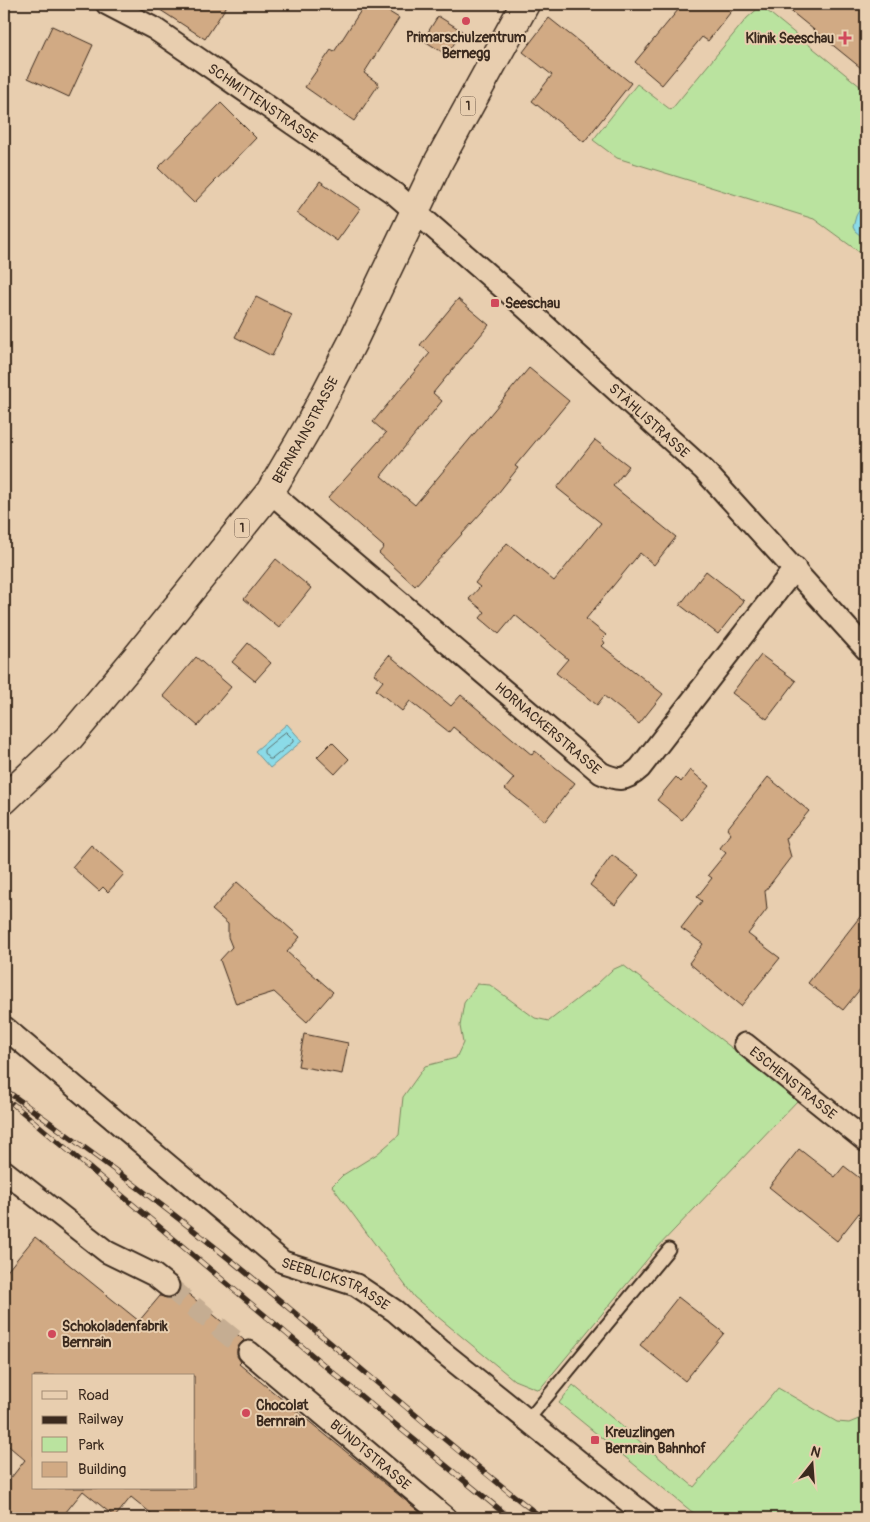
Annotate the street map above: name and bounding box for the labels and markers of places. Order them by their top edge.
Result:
marker: Primarschulzentrum Bernegg [460,15,472,27]
place label: Primarschulzentrum Bernegg [406,29,527,62]
place label: Klinik Seeschau [745,30,834,47]
marker: Klinik Seeschau [838,31,852,45]
place label: Seeschau [505,295,560,312]
marker: Seeschau [489,297,501,309]
place label: Schokoladenfabrik Bernrain [62,1318,168,1351]
marker: Schokoladenfabrik Bernrain [46,1328,58,1340]
place label: Chocolat Bernrain [256,1397,309,1430]
marker: Chocolat Bernrain [240,1407,252,1419]
place label: Kreuzlingen Bernrain Bahnhof [605,1424,707,1457]
marker: Kreuzlingen Bernrain Bahnhof [589,1434,601,1446]

